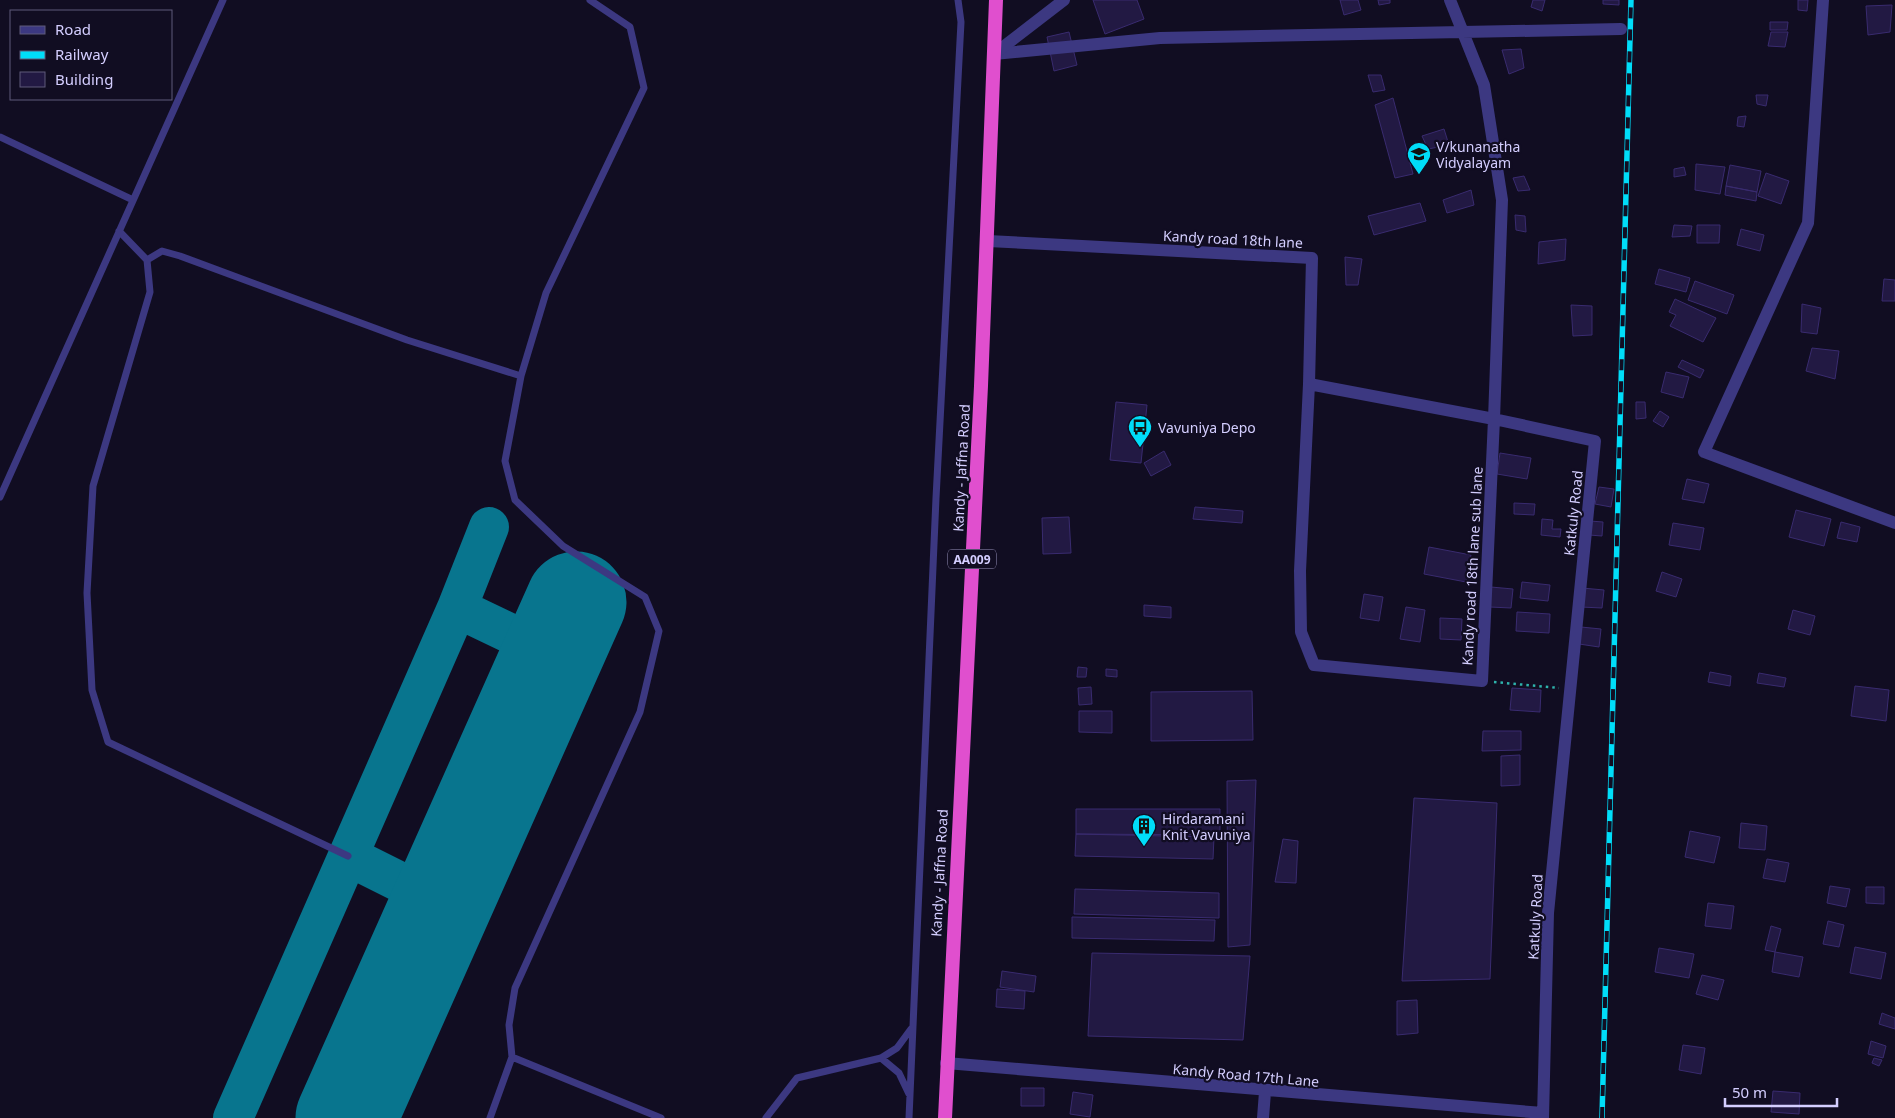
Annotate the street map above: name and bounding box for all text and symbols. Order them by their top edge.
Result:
legend [10,10,172,100]
text: Road [55,19,91,39]
text: Railway [55,44,109,64]
text: Building [55,69,113,89]
place label: V/kunanatha Vidyalayam [1436,137,1520,172]
school or university icon: V/kunanatha Vidyalayam [1406,141,1432,175]
street label: Kandy road 18th lane [1163,226,1304,252]
street label: Kandy - Jaffna Road [948,404,974,532]
bus stop icon: Vavuniya Depo [1127,414,1153,448]
place label: Vavuniya Depo [1158,418,1256,437]
street label: Kandy road 18th lane sub lane [1457,466,1487,666]
street label: Katkuly Road [1559,469,1587,557]
road number: AA009 [948,550,996,568]
street label: Kandy - Jaffna Road [926,809,952,937]
place label: Hirdaramani Knit Vavuniya [1162,809,1251,844]
building icon: Hirdaramani Knit Vavuniya [1131,813,1157,847]
street label: Katkuly Road [1523,874,1547,960]
street label: Kandy Road 17th Lane [1172,1059,1320,1091]
scale bar [1725,1076,1838,1108]
text: 50 m [1732,1082,1767,1102]

